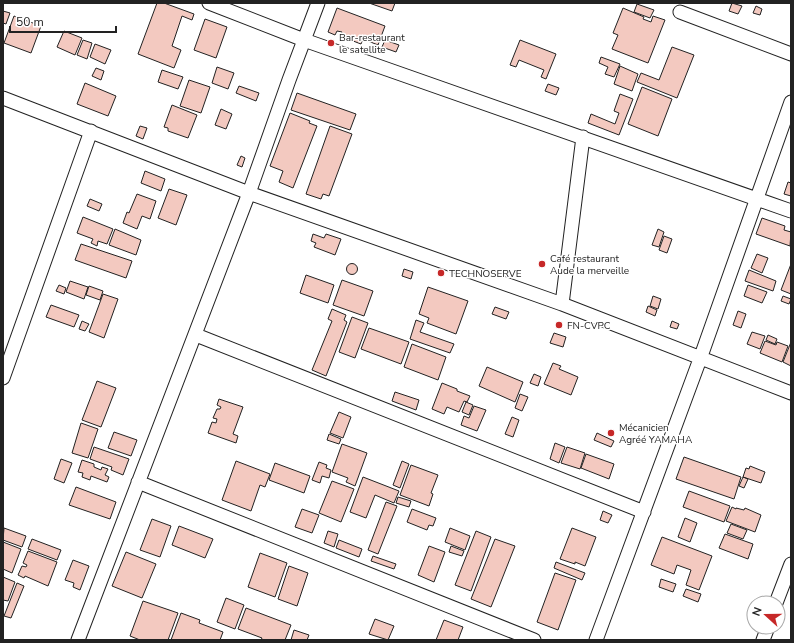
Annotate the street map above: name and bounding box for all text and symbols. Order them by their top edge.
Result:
scale bar [10,8,116,34]
text: 50 m [16,14,44,30]
place label: Bar-restaurant le satellite [339,31,405,57]
marker: Bar-restaurant le satellite [326,38,336,48]
place label: Café restaurant Aude la merveille [550,252,629,278]
marker: Café restaurant Aude la merveille [537,259,547,269]
place label: TECHNOSERVE [449,267,522,281]
marker: TECHNOSERVE [436,268,446,278]
place label: FN-CVPC [567,319,611,333]
marker: FN-CVPC [554,320,564,330]
place label: Mécanicien Agréé YAMAHA [619,421,693,447]
marker: Mécanicien Agréé YAMAHA [606,428,616,438]
north arrow [746,595,786,635]
text: N [749,605,766,618]

